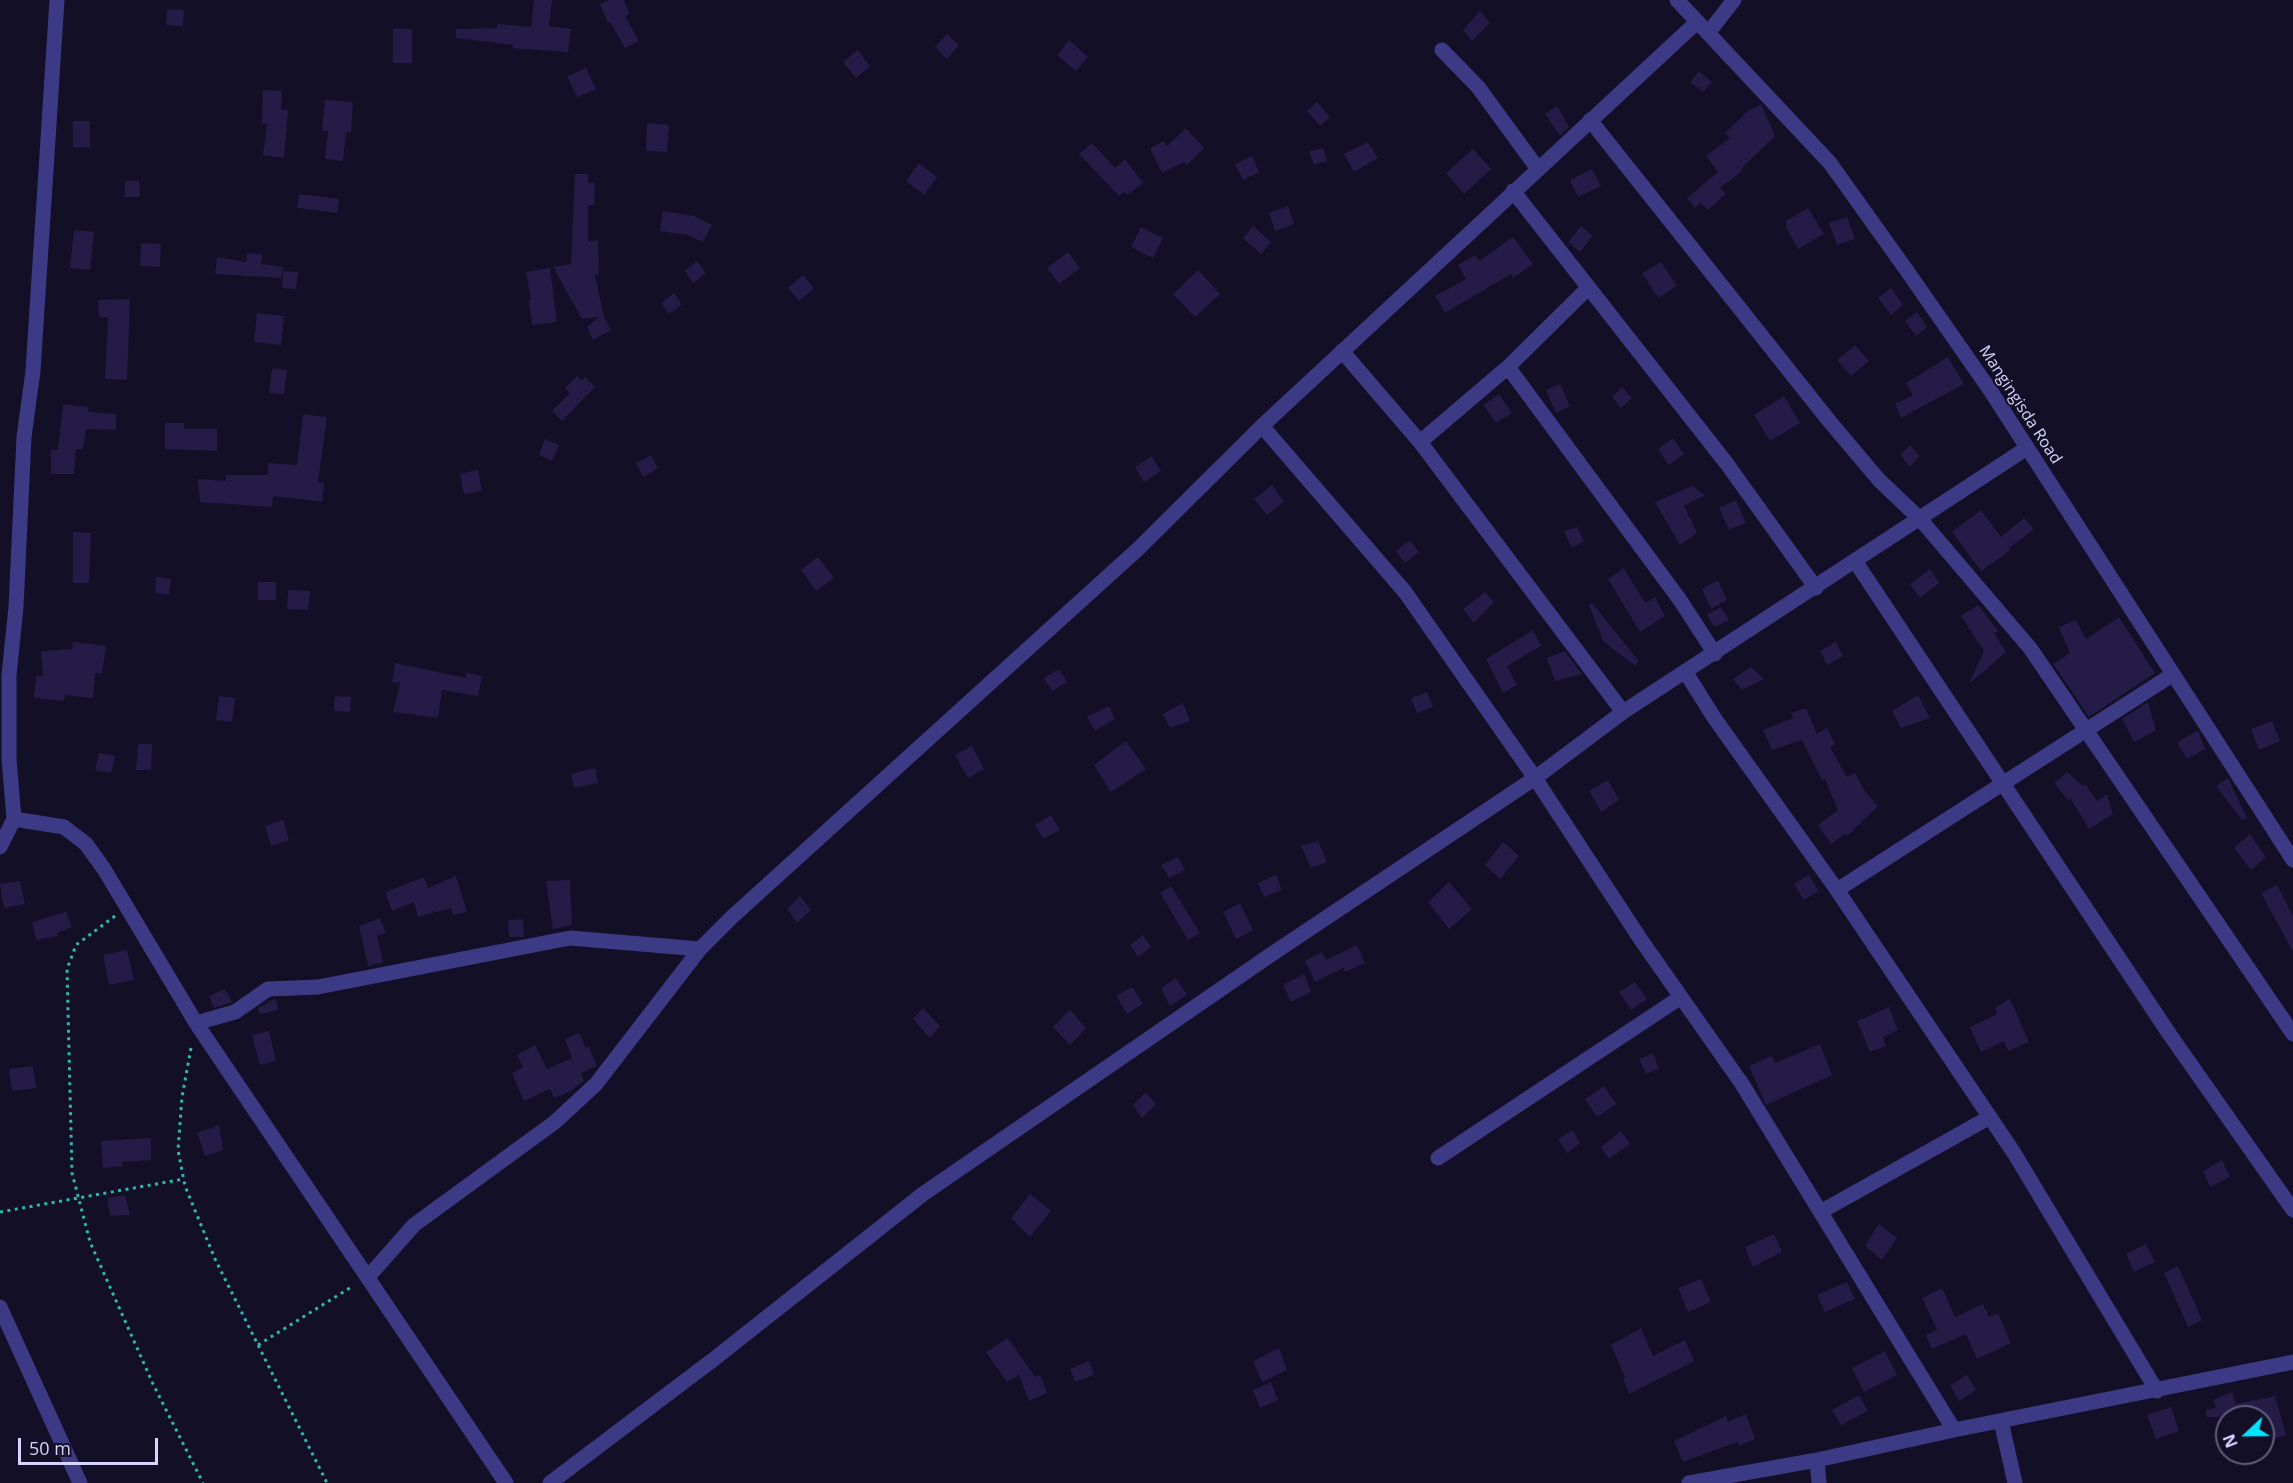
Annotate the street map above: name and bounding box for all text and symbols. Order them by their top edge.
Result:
street label: Mangingisda Road [1975,342,2065,468]
north arrow [2215,1405,2275,1465]
scale bar [21,1426,160,1464]
text: N [2218,1431,2243,1451]
text: 50 m [29,1436,71,1460]

